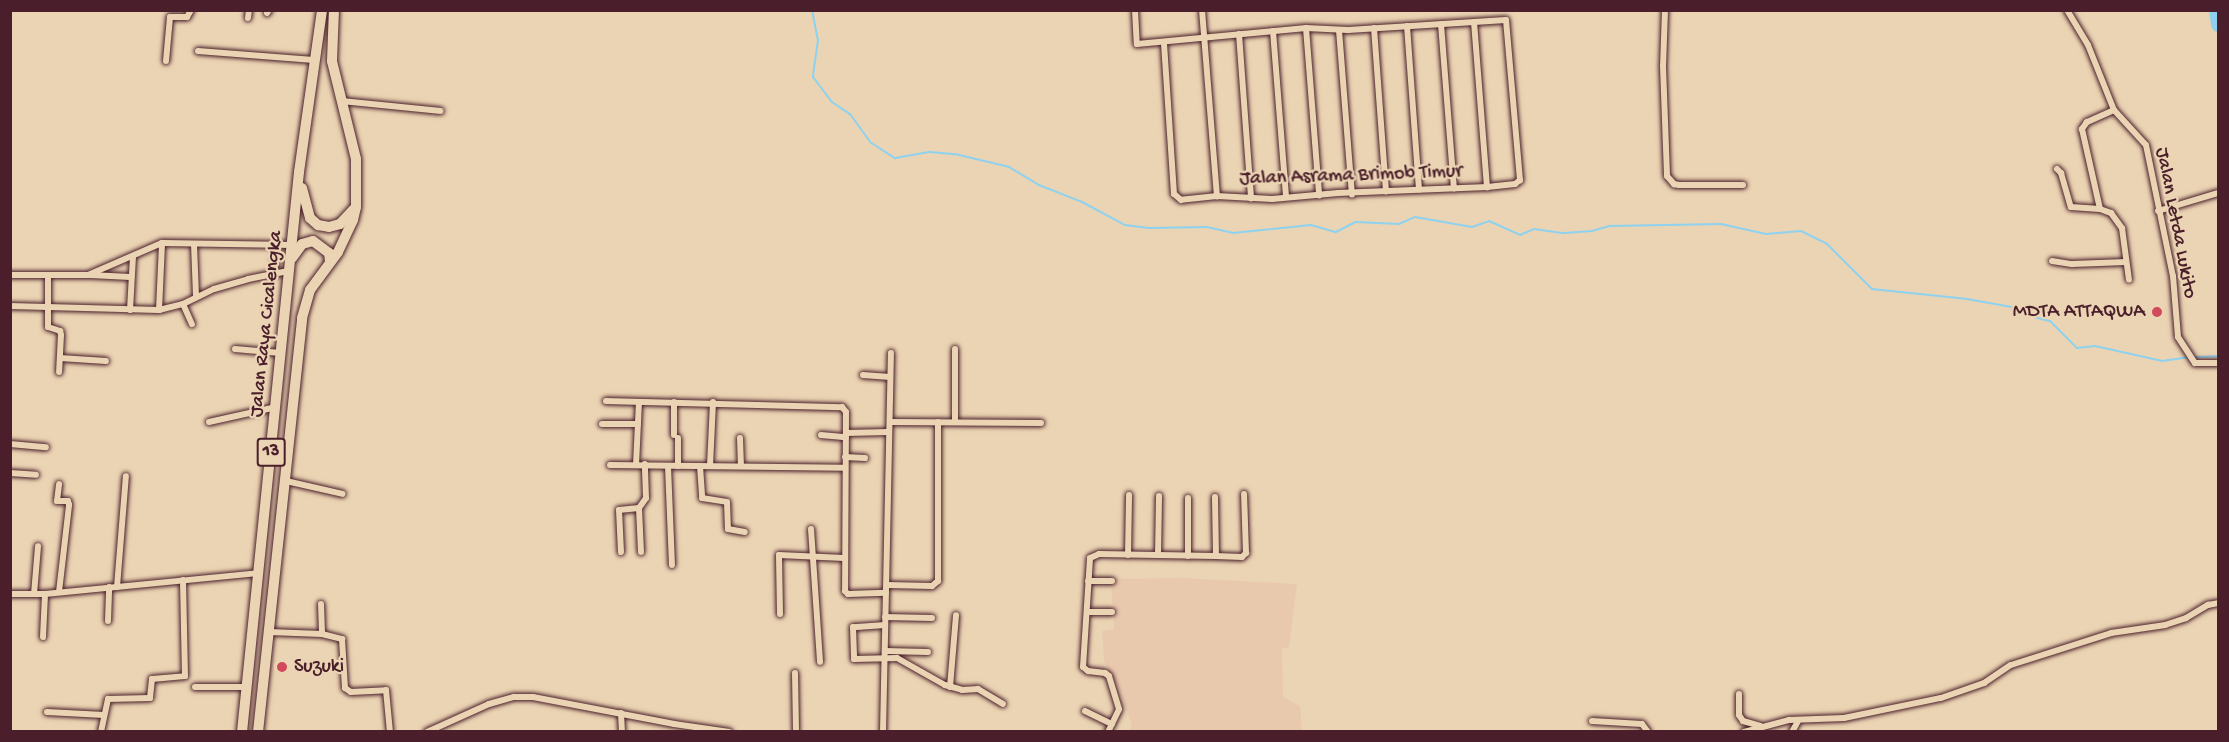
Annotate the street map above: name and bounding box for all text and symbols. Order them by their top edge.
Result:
street label: Jalan Letda Lukito [2149,145,2201,301]
street label: Jalan Asrama Brimob Timur [1239,160,1463,192]
street label: Jalan Raya Cicalengka [245,230,289,418]
place label: MDTA ATTAQWA [2013,300,2145,324]
marker: MDTA ATTAQWA [2150,305,2164,319]
road number: 13 [256,437,286,467]
place label: Suzuki [294,655,344,679]
marker: Suzuki [275,660,289,674]

